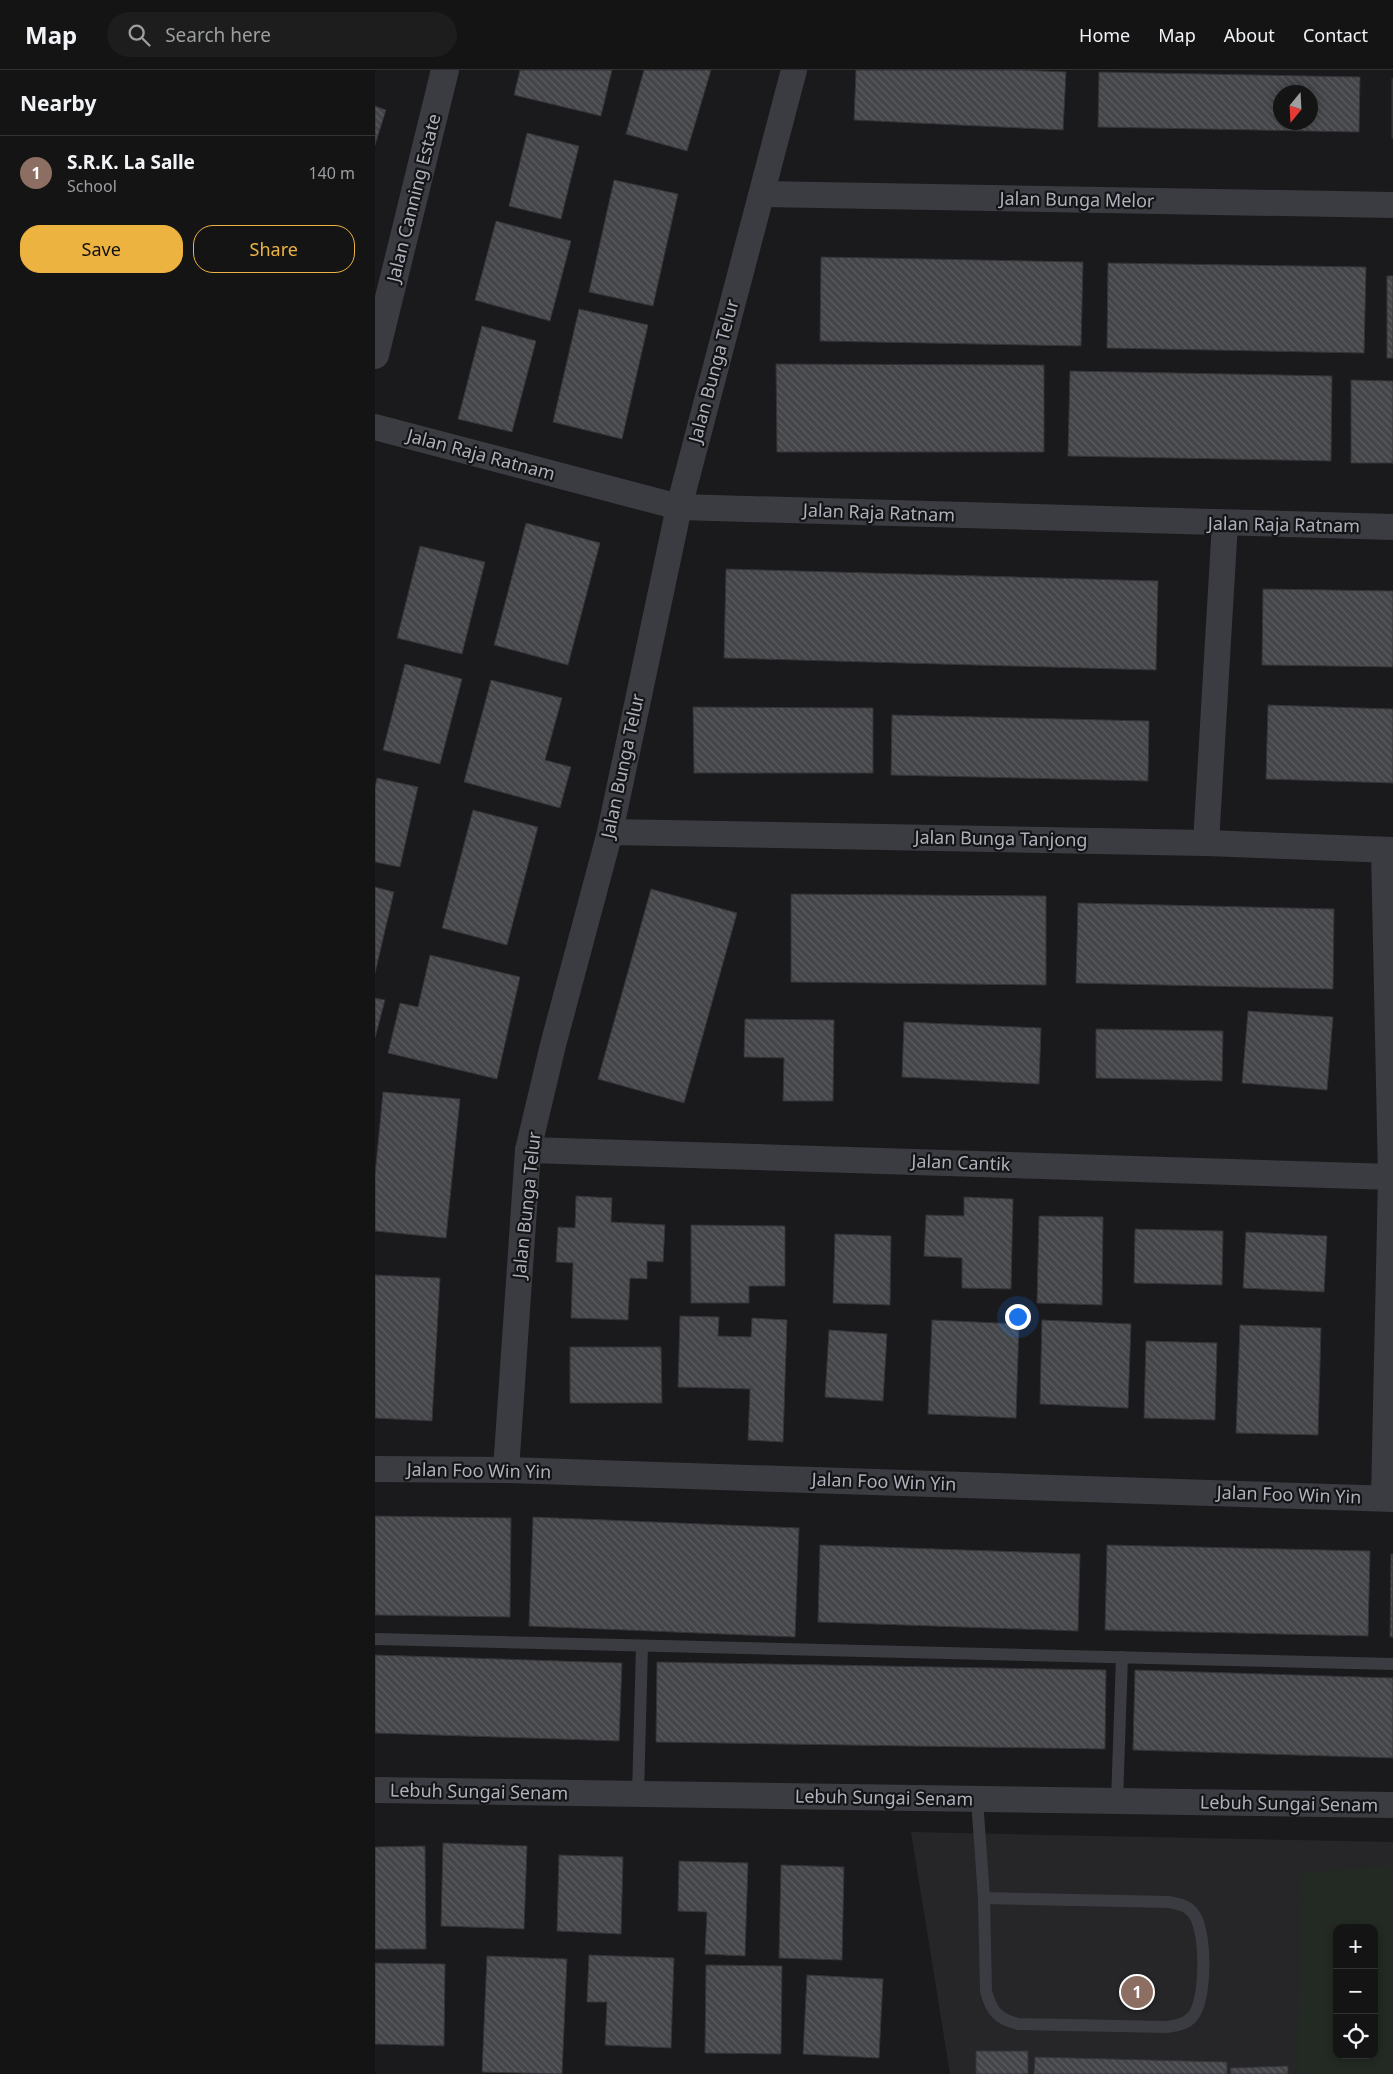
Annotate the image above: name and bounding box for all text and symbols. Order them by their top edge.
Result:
search box [107,12,457,57]
text: Map [25,18,77,51]
icon: search [125,21,153,49]
text: Search here [165,22,271,48]
text: Home [1079,23,1130,47]
text: Map [1158,23,1196,47]
text: About [1224,23,1275,47]
text: Contact [1303,23,1368,47]
north arrow [1273,85,1318,130]
text: Nearby [20,89,96,117]
street label: Jalan Canning Estate [380,111,446,286]
text: S.R.K. La Salle [67,149,195,175]
text: 1 [31,162,41,184]
text: 140 m [308,162,355,184]
text: School [67,175,117,197]
street label: Jalan Bunga Melor [997,186,1155,212]
button: Save [20,225,183,273]
button: Share [193,225,355,273]
street label: Jalan Bunga Telur [682,296,744,447]
street label: Jalan Raja Ratnam [403,422,558,485]
street label: Jalan Raja Ratnam [801,497,955,527]
street label: Jalan Raja Ratnam [1206,511,1360,537]
street label: Jalan Bunga Telur [595,691,649,842]
street label: Jalan Bunga Tanjong [912,824,1088,852]
street label: Jalan Bunga Telur [506,1130,546,1281]
street label: Jalan Cantik [909,1148,1011,1176]
your location [1005,1304,1031,1330]
street label: Jalan Foo Win Yin [405,1457,551,1483]
street label: Jalan Foo Win Yin [809,1466,957,1496]
street label: Jalan Foo Win Yin [1214,1479,1362,1509]
street label: Lebuh Sungai Senam [390,1777,568,1805]
street label: Lebuh Sungai Senam [795,1783,973,1811]
street label: Lebuh Sungai Senam [1200,1789,1378,1817]
map controls [1333,1924,1378,2059]
button: + [1333,1924,1378,1969]
button: − [1333,1969,1378,2014]
pin: 1 [1121,1973,1153,2011]
button: locate [1333,2014,1378,2059]

